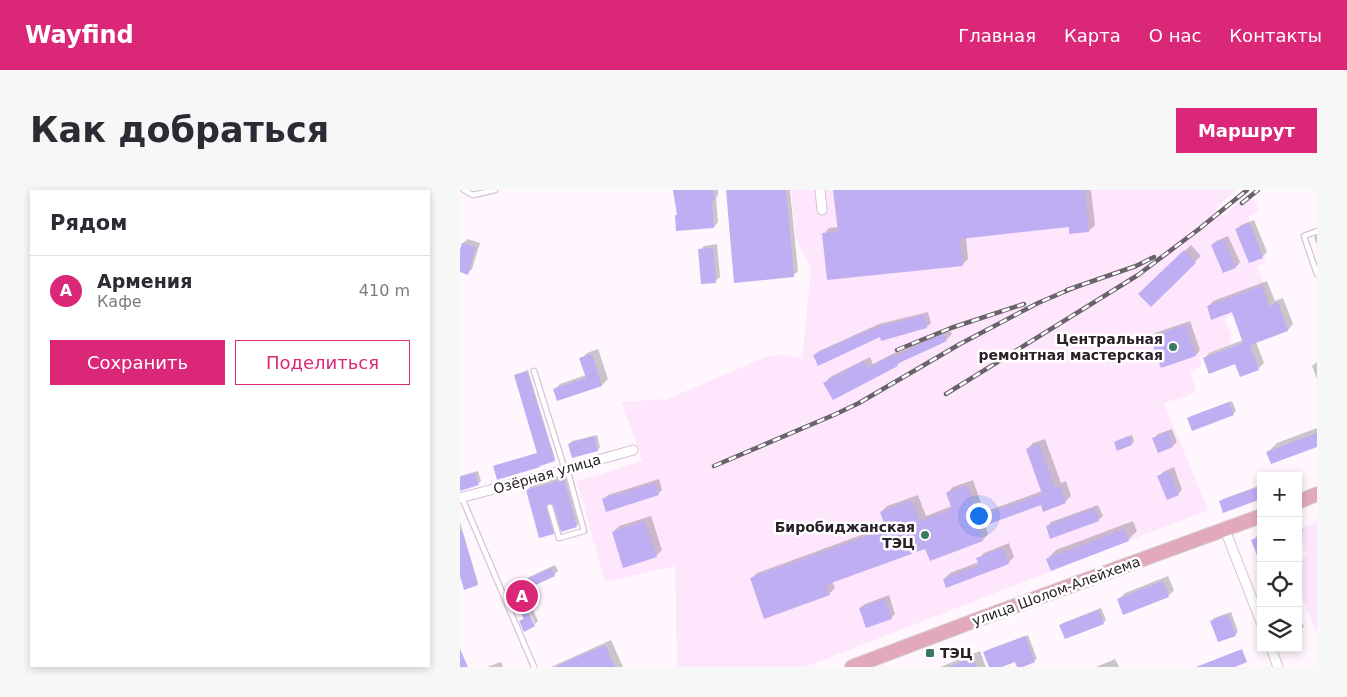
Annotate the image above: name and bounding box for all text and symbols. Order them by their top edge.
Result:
text: Wayfind [25,21,134,49]
text: Главная [958,25,1036,46]
text: Карта [1064,25,1121,46]
text: О нас [1149,25,1201,46]
text: Контакты [1229,25,1322,46]
button: Маршрут [1176,108,1317,153]
text: Как добраться [30,110,329,150]
text: Рядом [50,211,127,235]
text: Армения [97,270,192,292]
text: A [60,281,72,300]
text: 410 m [359,281,410,300]
text: Кафе [97,292,142,311]
place label: Центральная ремонтная мастерская [979,331,1163,363]
button: Сохранить [50,340,225,385]
button: Поделиться [235,340,410,385]
marker: Центральная ремонтная мастерская [1167,341,1179,353]
street label: Озёрная улица [491,451,603,497]
map controls [1257,472,1302,652]
button: + [1257,472,1302,517]
your location [966,503,992,529]
button: − [1257,517,1302,562]
place label: Биробиджанская ТЭЦ [775,519,915,551]
marker: Биробиджанская ТЭЦ [919,529,931,541]
street label: улица Шолом-Алейхема [970,553,1142,629]
button: locate [1257,562,1302,607]
pin: A [506,577,538,615]
button: layers [1257,607,1302,652]
place label: ТЭЦ [940,645,973,661]
marker: ТЭЦ [924,647,936,659]

